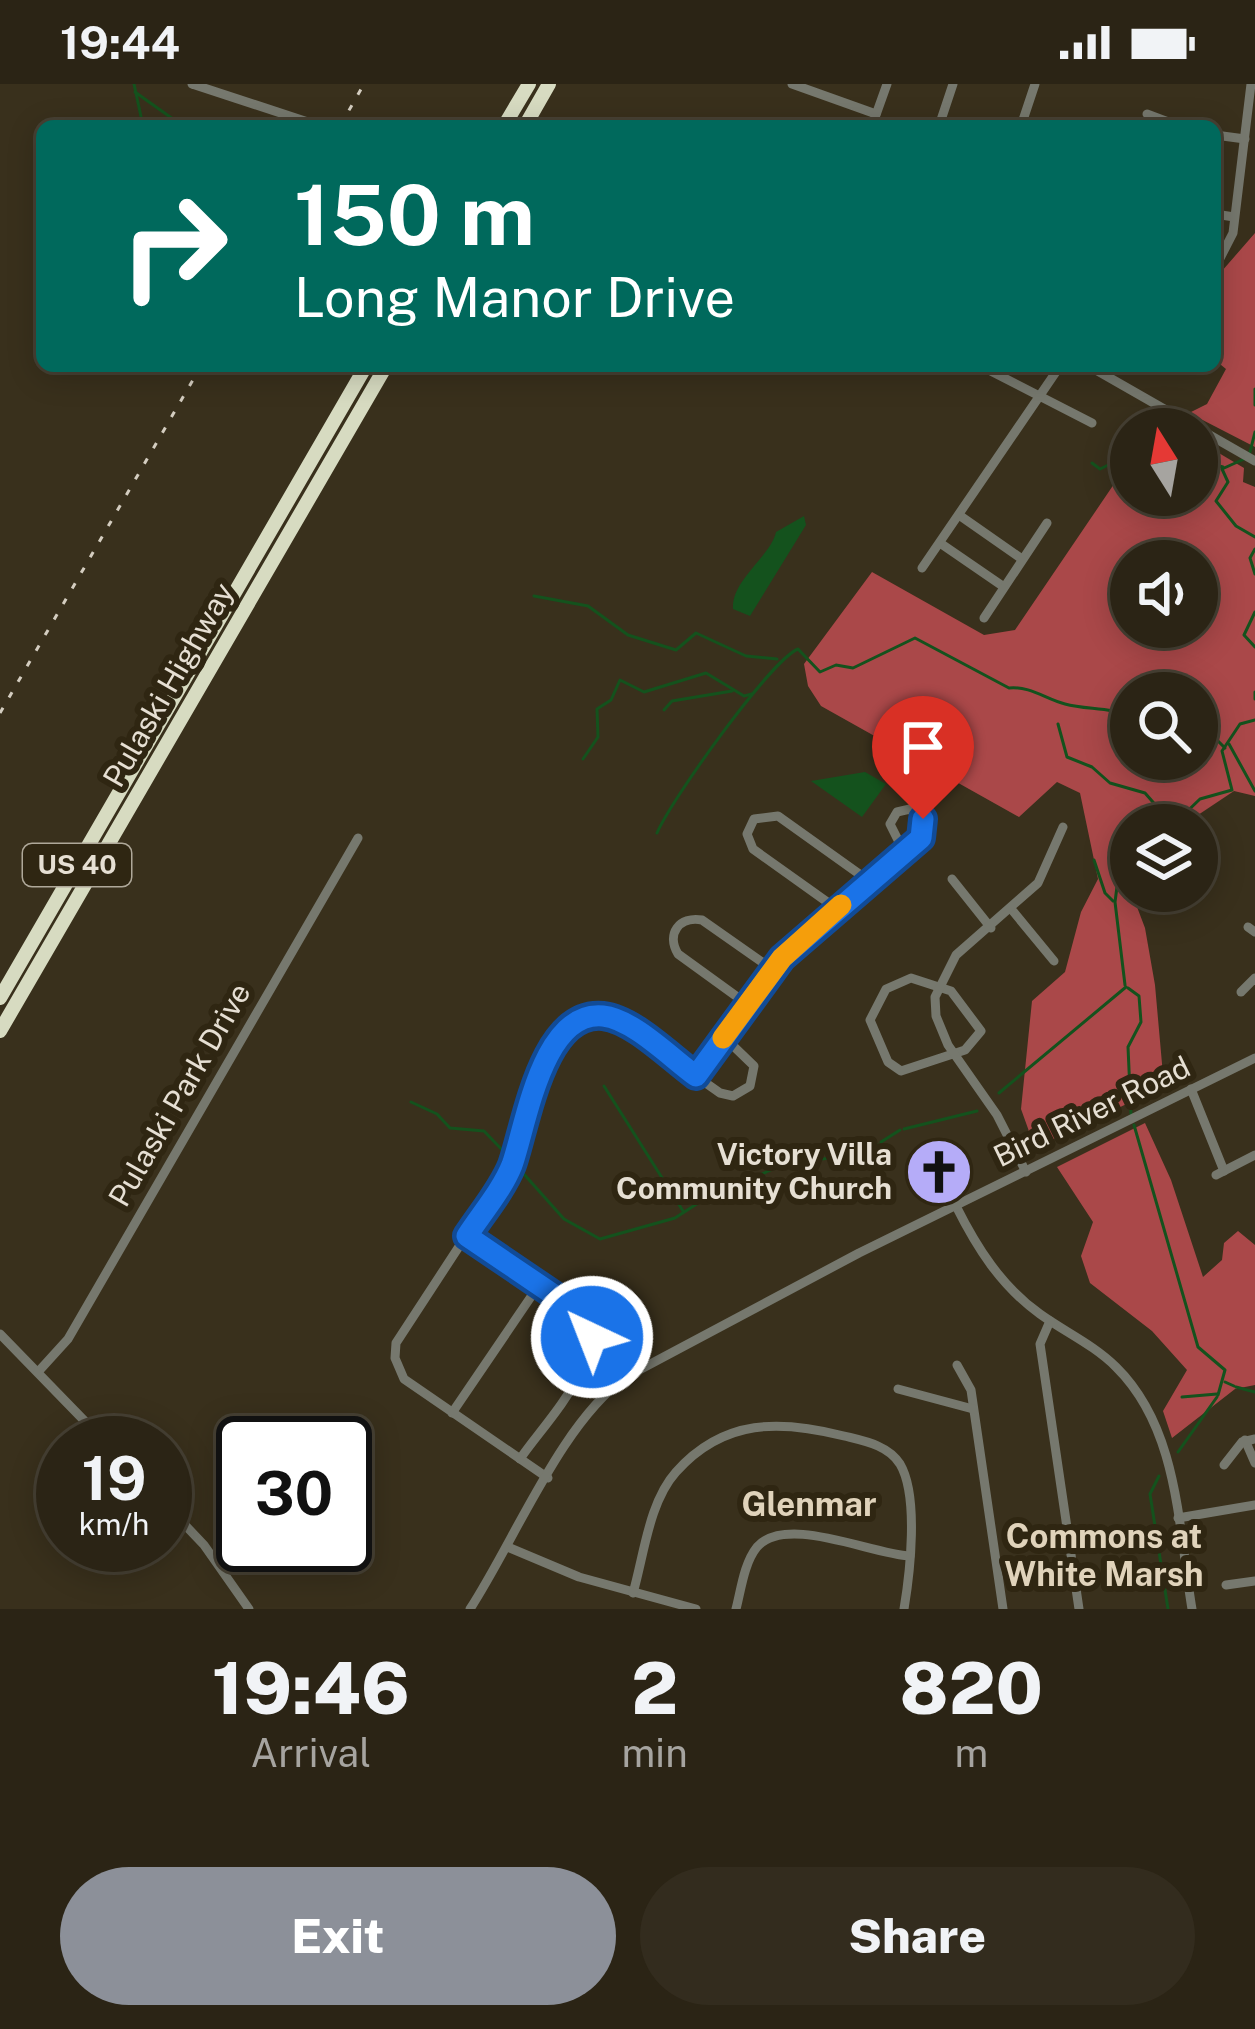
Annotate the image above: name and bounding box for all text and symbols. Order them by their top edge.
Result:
text: 19:44 [60,16,180,69]
text: 150 m [294,165,535,264]
icon: right [96,168,252,324]
text: Long Manor Drive [294,266,735,329]
north arrow [1110,408,1218,516]
map controls [1110,408,1218,912]
button: sound [1110,540,1218,648]
street label: Pulaski Highway [95,576,241,793]
button: search [1110,672,1218,780]
pin [872,696,974,819]
icon: arrive [890,714,956,780]
button: layers [1110,804,1218,912]
road number: US 40 [23,844,131,886]
street label: Pulaski Park Drive [101,976,258,1213]
street label: Bird River Road [988,1048,1196,1174]
place label: Victory Villa Community Church [616,1136,892,1206]
church icon: Victory Villa Community Church [904,1137,974,1207]
position arrow [529,1274,655,1400]
speed limit sign: 30 [216,1416,372,1572]
text: 19 [81,1443,147,1514]
district label: Glenmar [741,1485,877,1523]
text: km/h [79,1506,149,1542]
district label: Commons at White Marsh [1004,1517,1204,1593]
text: 19:46 [212,1646,410,1730]
text: 2 [631,1646,678,1730]
text: 820 [900,1646,1043,1730]
text: Arrival [251,1730,371,1776]
text: min [622,1730,688,1776]
text: m [954,1730,988,1776]
button: Exit [60,1867,616,2005]
button: Share [640,1867,1195,2005]

